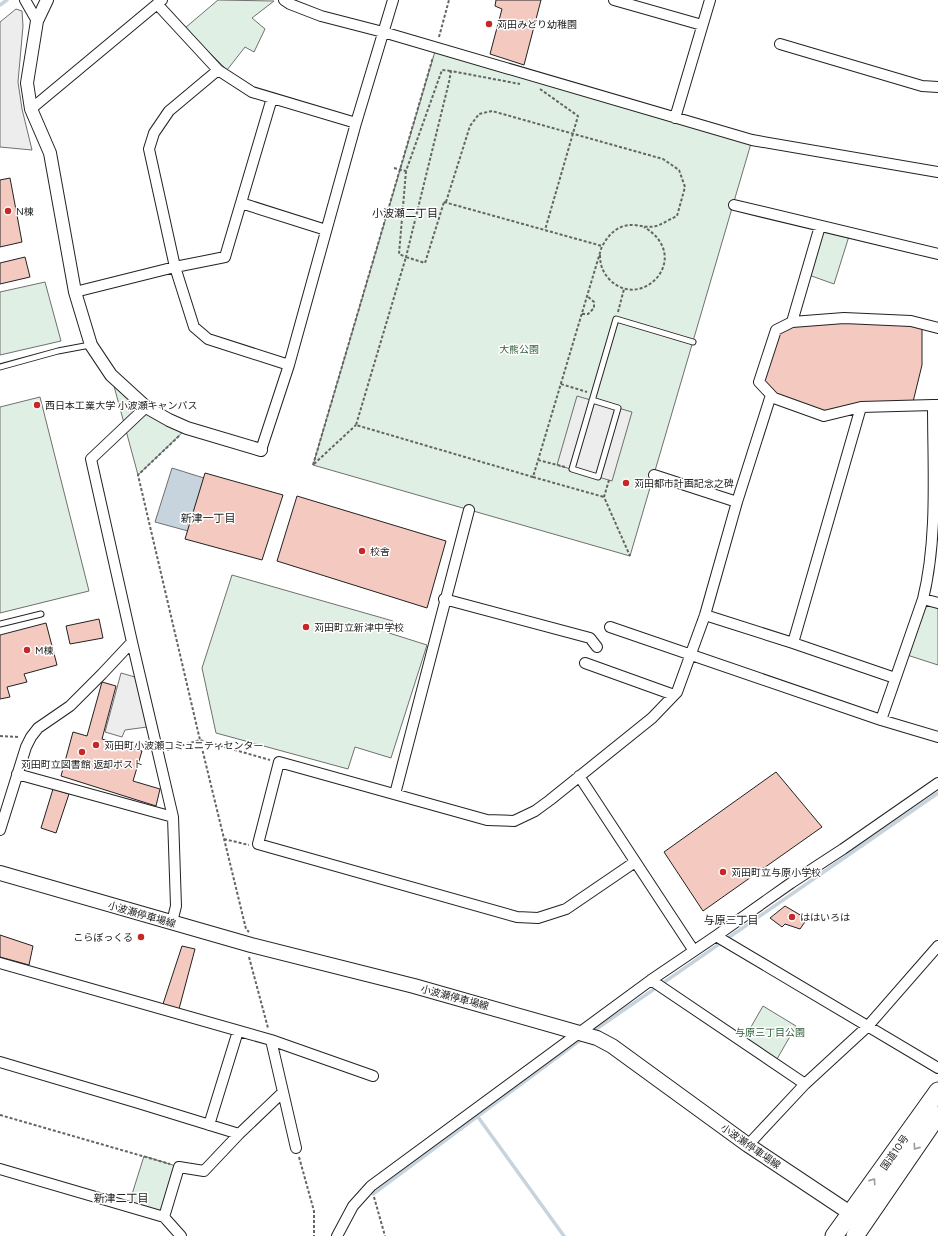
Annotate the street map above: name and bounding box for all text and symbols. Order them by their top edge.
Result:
place label: 苅田みどり幼稚園 [497,18,577,31]
marker: 苅田みどり幼稚園 [484,19,494,29]
place label: N棟 [16,205,34,218]
marker: N棟 [3,206,13,216]
district label: 小波瀬二丁目 [372,207,438,220]
park label: 大熊公園 [499,343,539,356]
place label: 西日本工業大学 小波瀬キャンパス [45,399,197,412]
marker: 西日本工業大学 小波瀬キャンパス [32,400,42,410]
place label: 苅田都市計画記念之碑 [634,477,734,490]
marker: 苅田都市計画記念之碑 [621,478,631,488]
district label: 新津一丁目 [181,512,236,525]
place label: 校舎 [370,545,390,558]
marker: 校舎 [357,546,367,556]
place label: 苅田町立新津中学校 [314,621,404,634]
marker: 苅田町立新津中学校 [301,622,311,632]
place label: M棟 [35,644,53,657]
marker: M棟 [22,645,32,655]
place label: 苅田町小波瀬コミュニティセンター [104,739,263,752]
marker: 苅田町小波瀬コミュニティセンター [91,740,101,750]
marker: 苅田町立図書館 返却ポスト [77,747,87,757]
place label: 苅田町立図書館 返却ポスト [21,758,143,771]
place label: 苅田町立与原小学校 [731,866,821,879]
marker: 苅田町立与原小学校 [718,867,728,877]
street label: 小波瀬停車場線 [106,899,177,930]
place label: ははいろは [800,911,850,924]
marker: ははいろは [787,912,797,922]
district label: 与原三丁目 [704,914,759,927]
place label: こらぼっくる [73,931,133,944]
marker: こらぼっくる [136,932,146,942]
street label: 小波瀬停車場線 [419,982,490,1013]
park label: 与原三丁目公園 [735,1026,805,1039]
street label: 小波瀬停車場線 [718,1121,783,1172]
street label: 国道10号 [877,1132,911,1173]
one-way arrow [914,1143,921,1150]
one-way arrow [868,1179,875,1186]
district label: 新津二丁目 [94,1192,149,1205]

